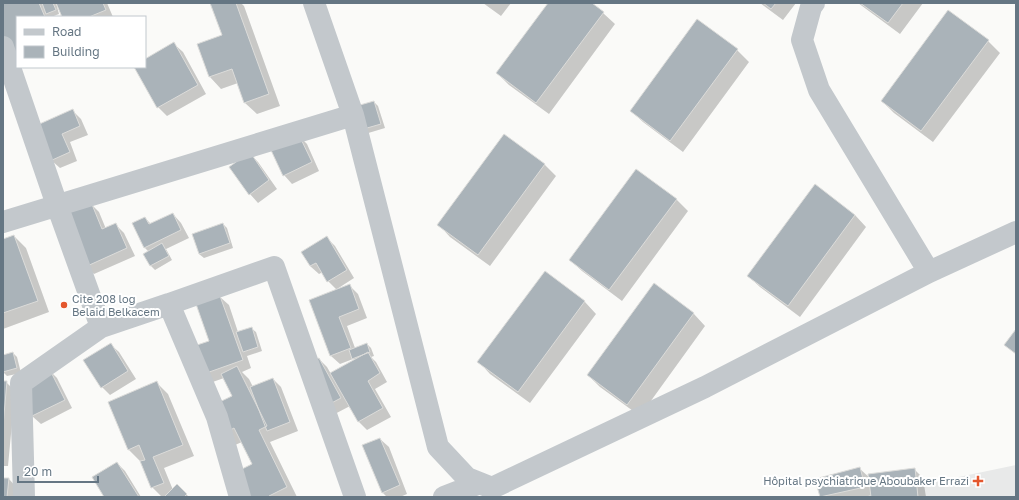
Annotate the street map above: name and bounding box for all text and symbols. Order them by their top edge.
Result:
legend [16,16,146,68]
text: Road [52,24,81,39]
text: Building [52,44,100,59]
place label: Cite 208 log Belaid Belkacem [72,292,160,318]
marker: Cite 208 log Belaid Belkacem [59,300,69,310]
scale bar [18,458,98,484]
text: 20 m [24,464,52,479]
place label: Hôpital psychiatrique Aboubaker Errazi [763,474,969,487]
marker: Hôpital psychiatrique Aboubaker Errazi [972,475,984,487]

